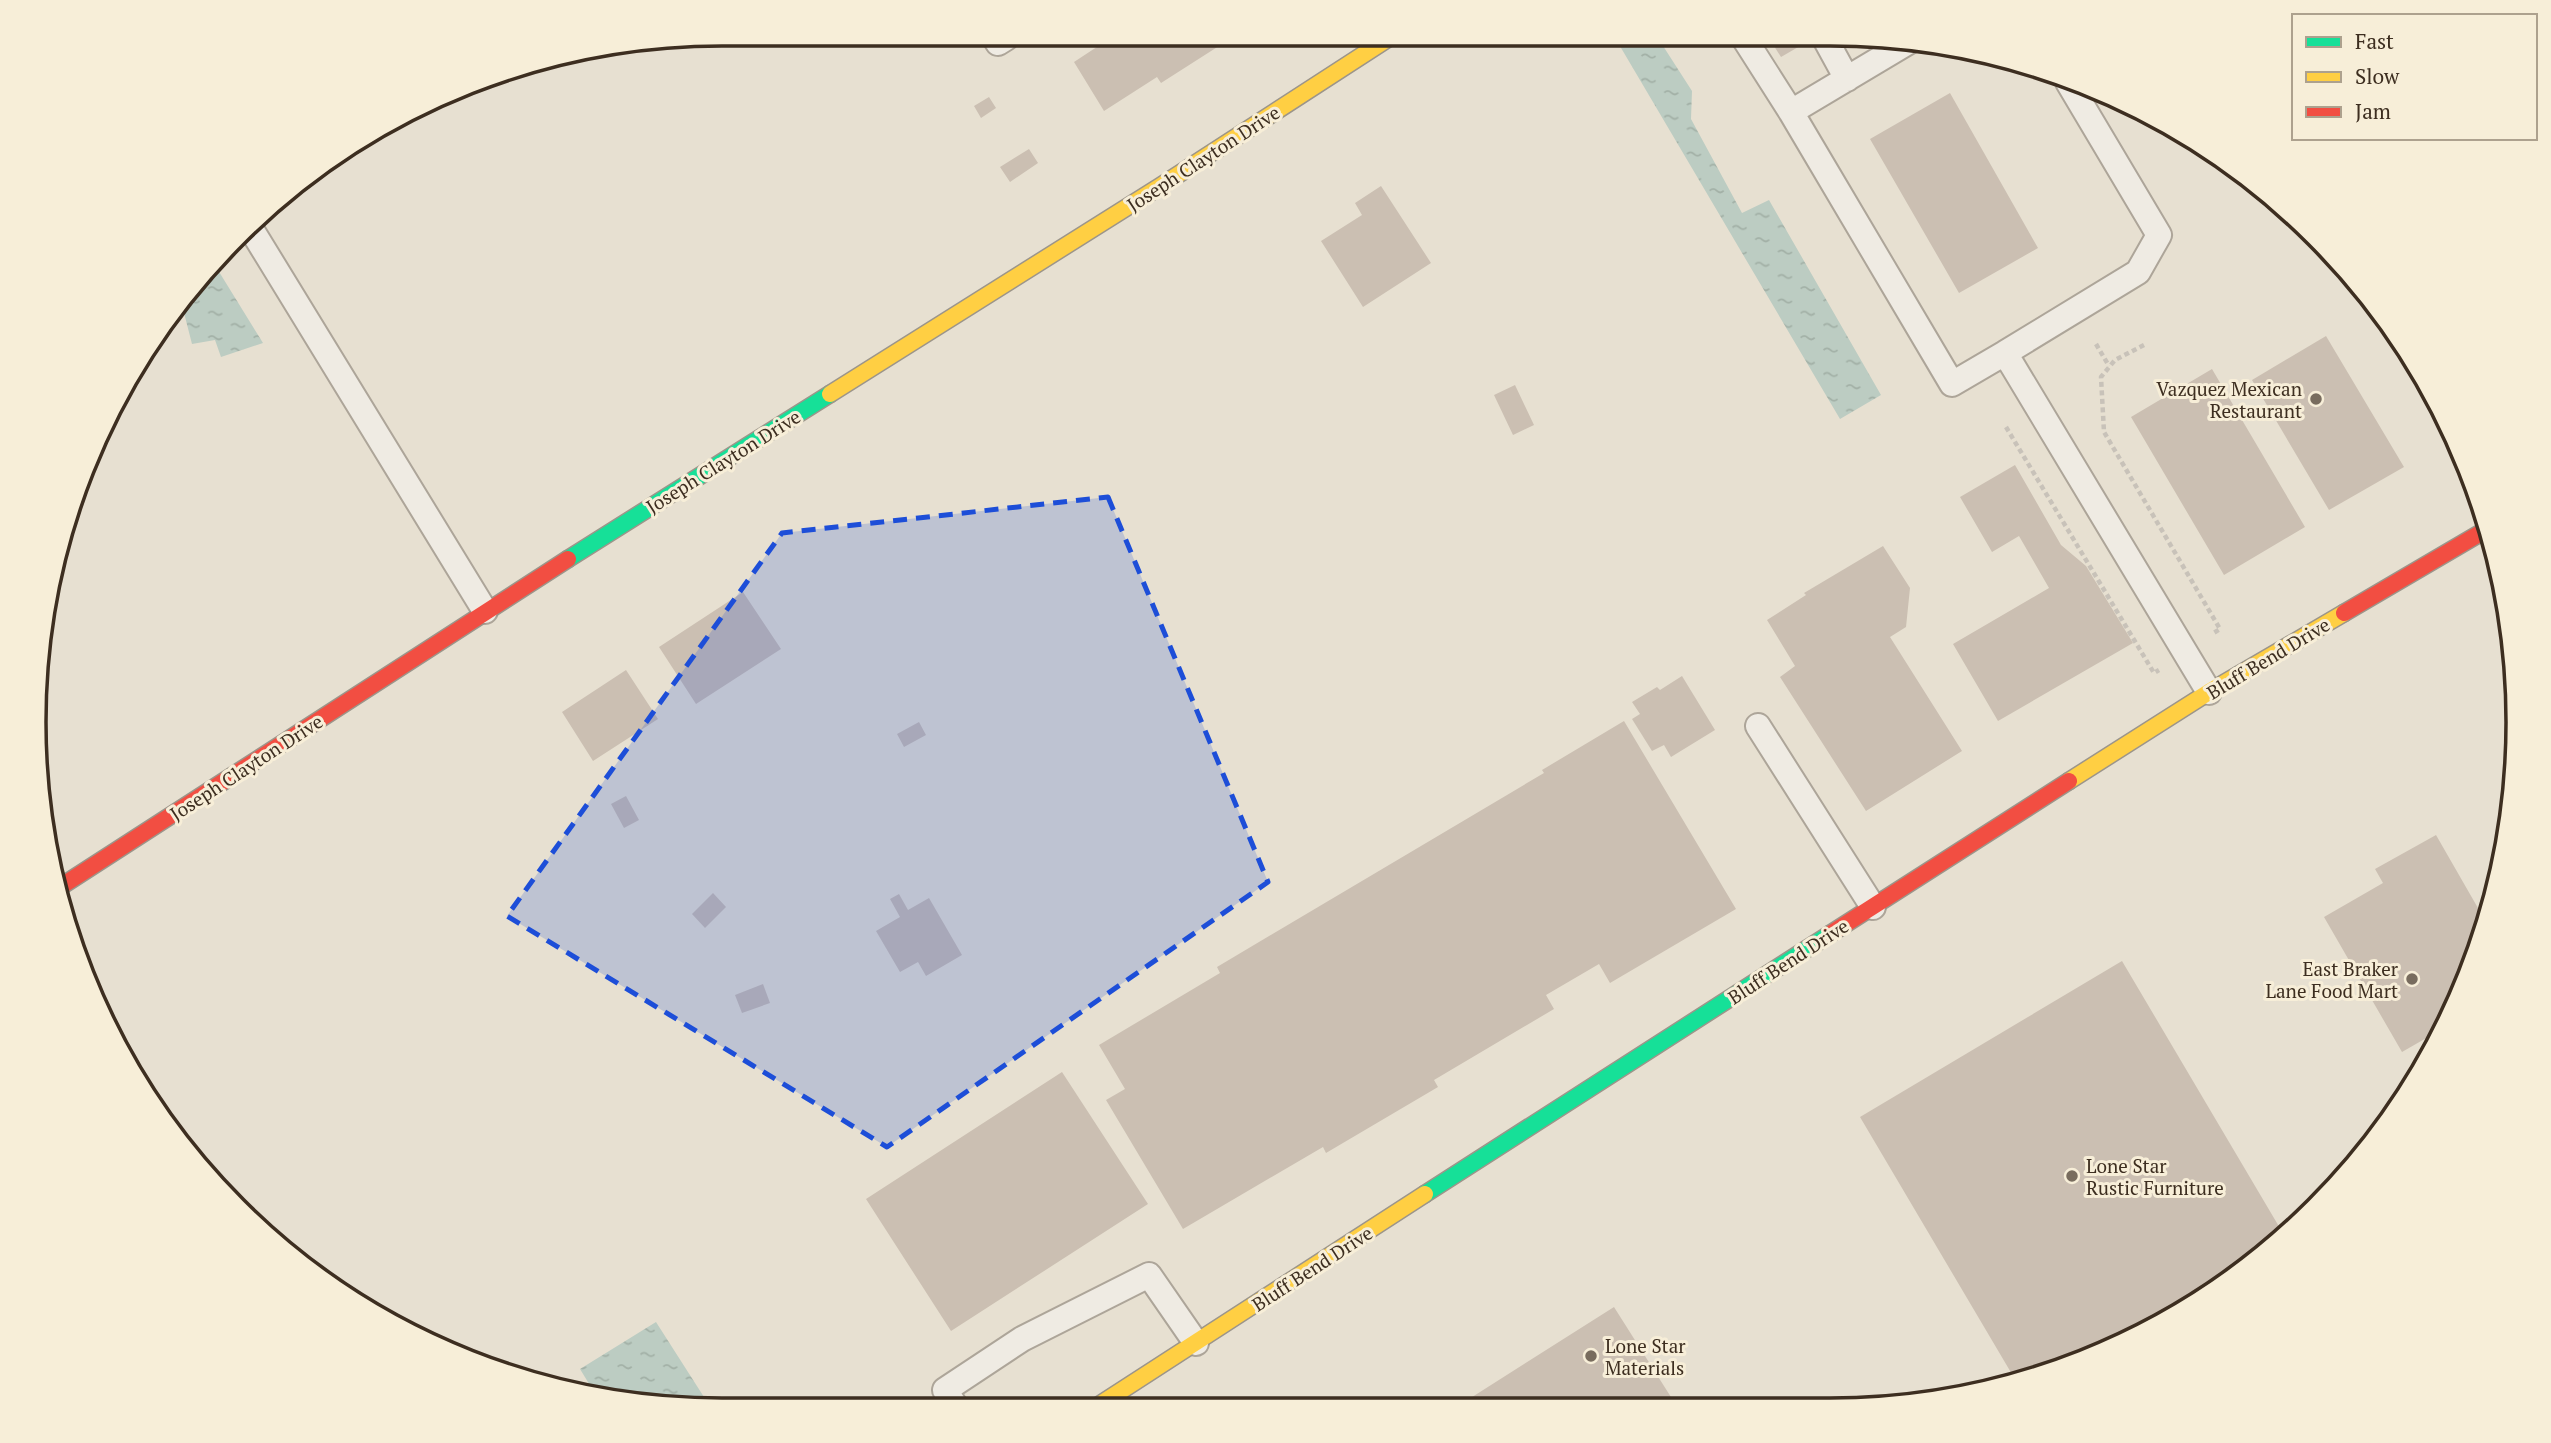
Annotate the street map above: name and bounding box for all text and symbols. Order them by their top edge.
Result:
legend [2292,14,2537,140]
text: Fast [2355,27,2394,55]
text: Slow [2355,62,2400,90]
text: Jam [2355,97,2391,125]
street label: Joseph Clayton Drive [1122,99,1284,217]
place label: Vazquez Mexican Restaurant [2156,376,2302,423]
marker: Vazquez Mexican Restaurant [2308,391,2324,407]
street label: Joseph Clayton Drive [641,403,805,519]
street label: Bluff Bend Drive [2202,612,2334,704]
street label: Joseph Clayton Drive [165,708,327,826]
street label: Bluff Bend Drive [1723,913,1853,1009]
place label: East Braker Lane Food Mart [2266,956,2399,1003]
marker: East Braker Lane Food Mart [2404,971,2420,987]
place label: Lone Star Rustic Furniture [2086,1153,2224,1200]
marker: Lone Star Rustic Furniture [2064,1168,2080,1184]
street label: Bluff Bend Drive [1247,1220,1377,1316]
place label: Lone Star Materials [1605,1333,1686,1380]
marker: Lone Star Materials [1583,1348,1599,1364]

